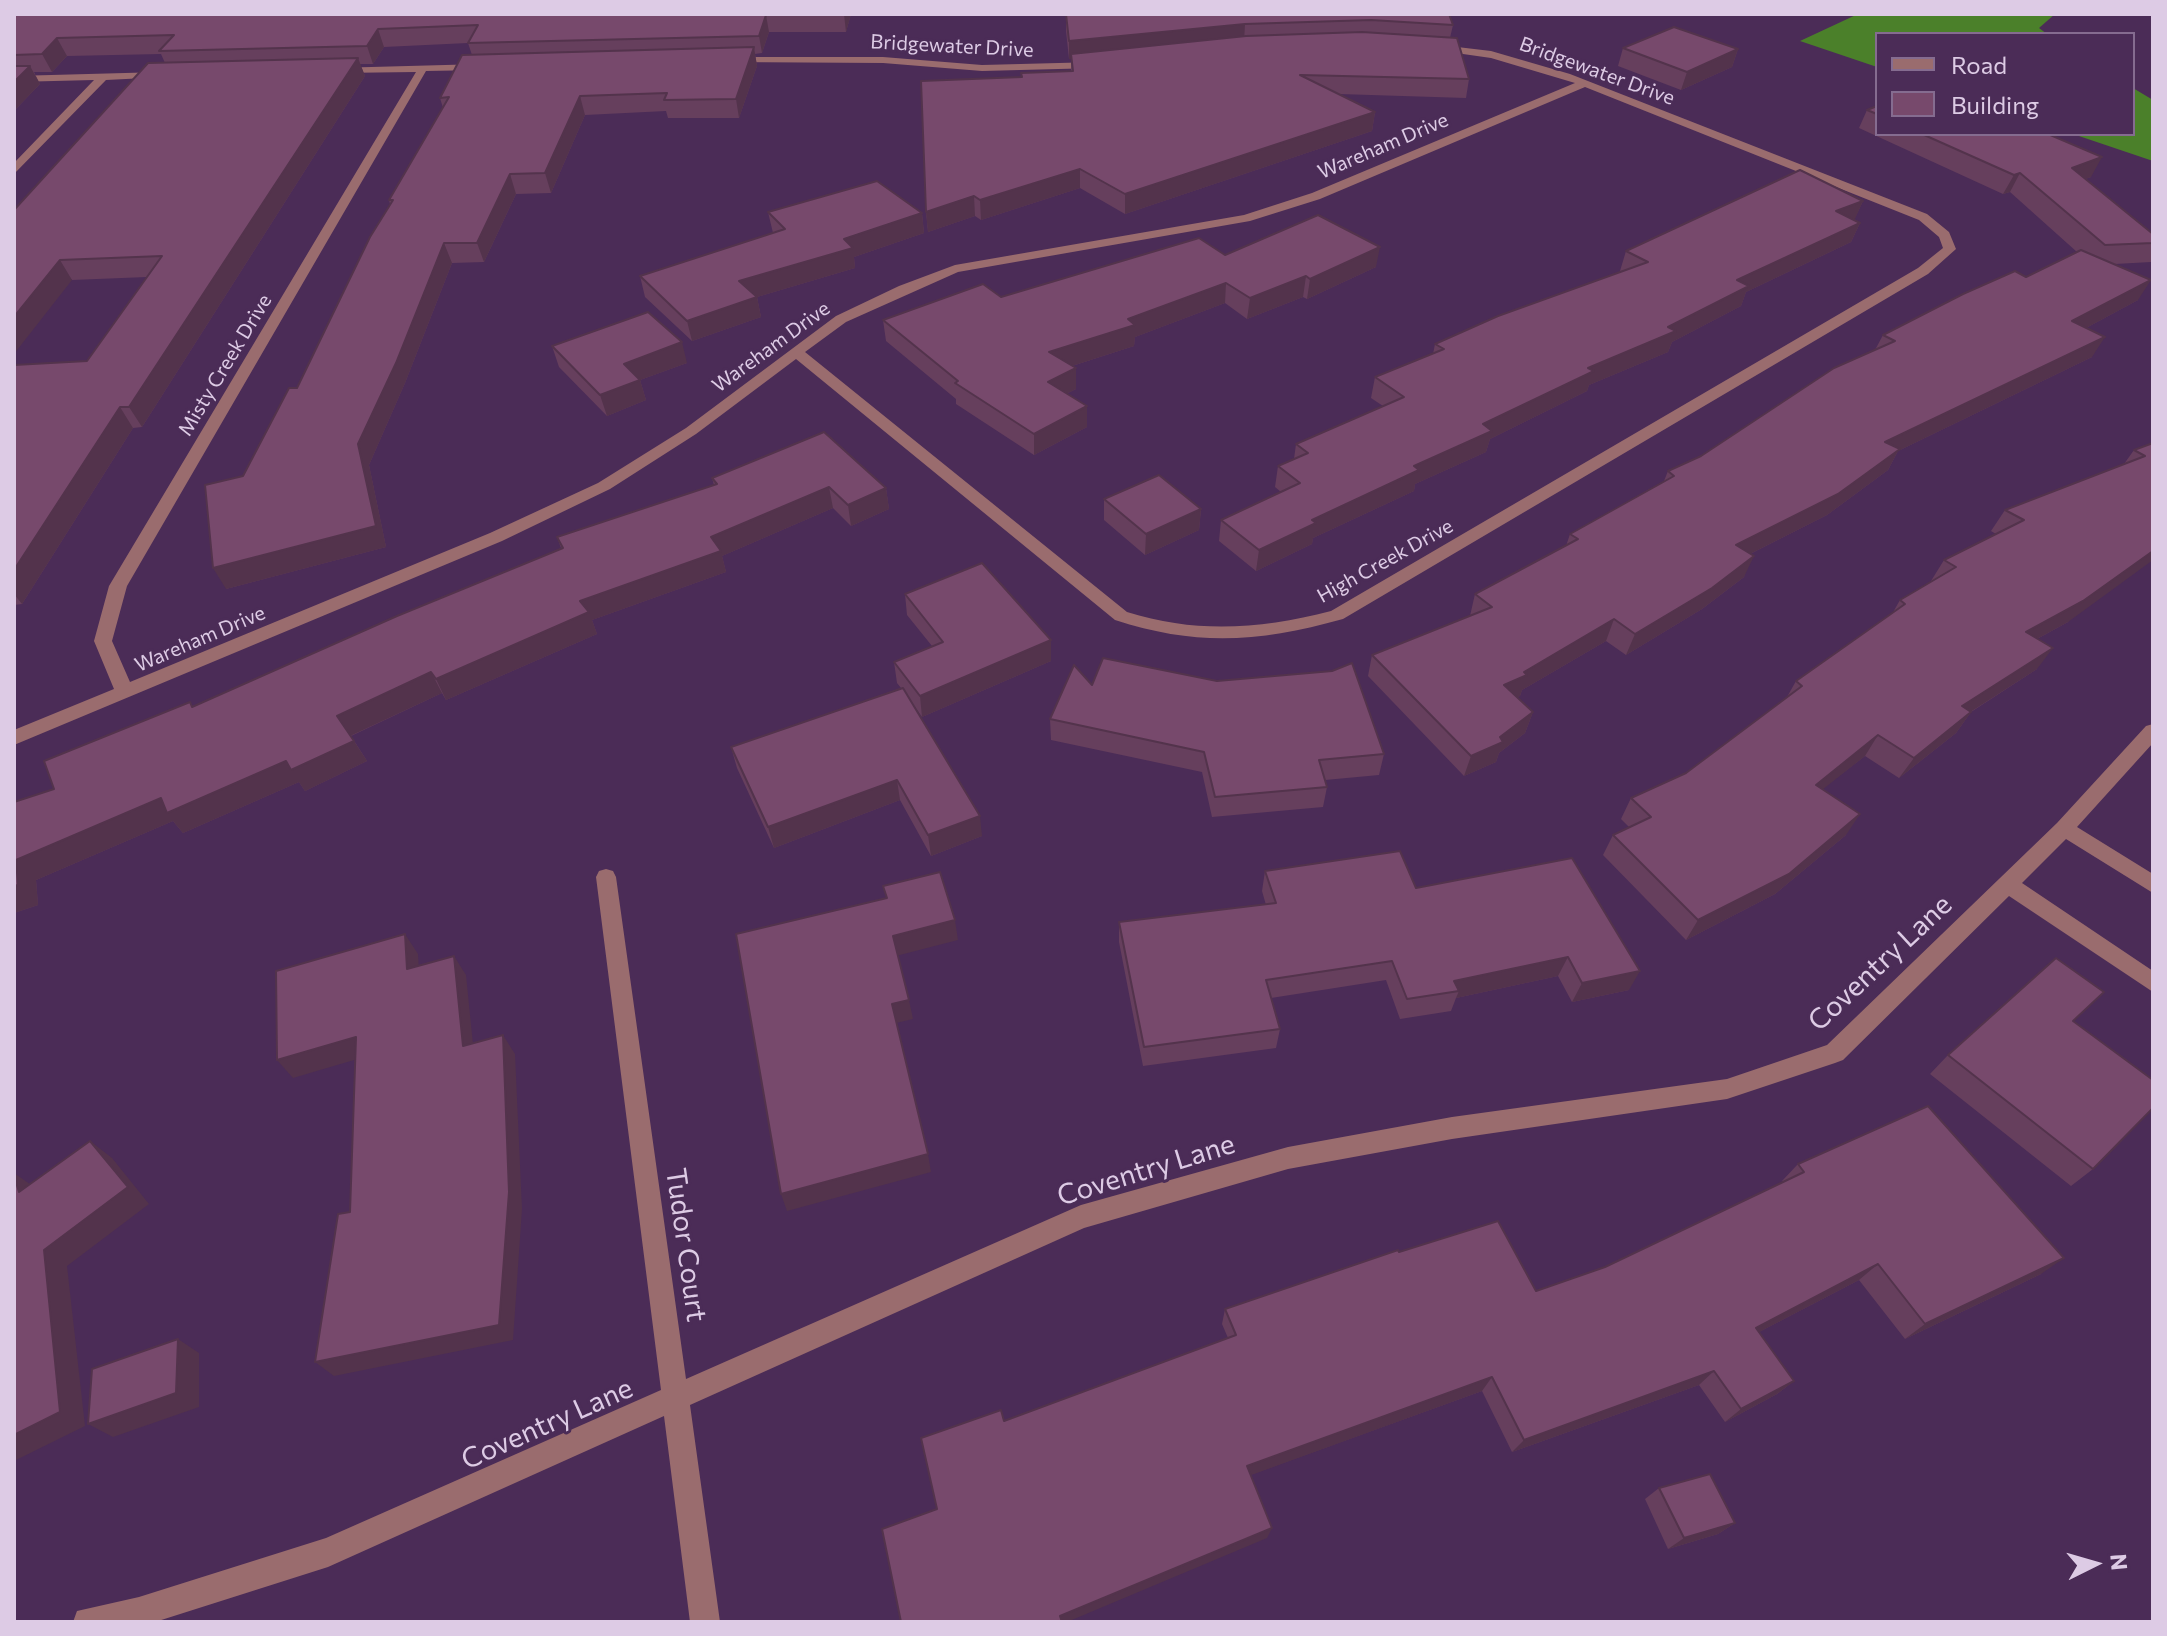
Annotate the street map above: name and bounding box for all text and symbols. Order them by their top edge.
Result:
street label: Bridgewater Drive [870,30,1034,62]
street label: Bridgewater Drive [1516,32,1678,110]
legend [1875,32,2135,136]
text: Road [1951,50,2007,79]
text: Building [1951,90,2039,119]
street label: Wareham Drive [1314,108,1452,184]
street label: Misty Creek Drive [173,290,277,440]
street label: Wareham Drive [708,296,834,398]
street label: High Creek Drive [1313,514,1457,608]
street label: Wareham Drive [131,601,269,677]
street label: Coventry Lane [1801,888,1959,1038]
street label: Coventry Lane [1053,1127,1239,1213]
street label: Tudor Court [659,1166,713,1324]
street label: Coventry Lane [456,1371,638,1477]
north arrow [2055,1524,2135,1604]
text: N [2105,1552,2134,1571]

